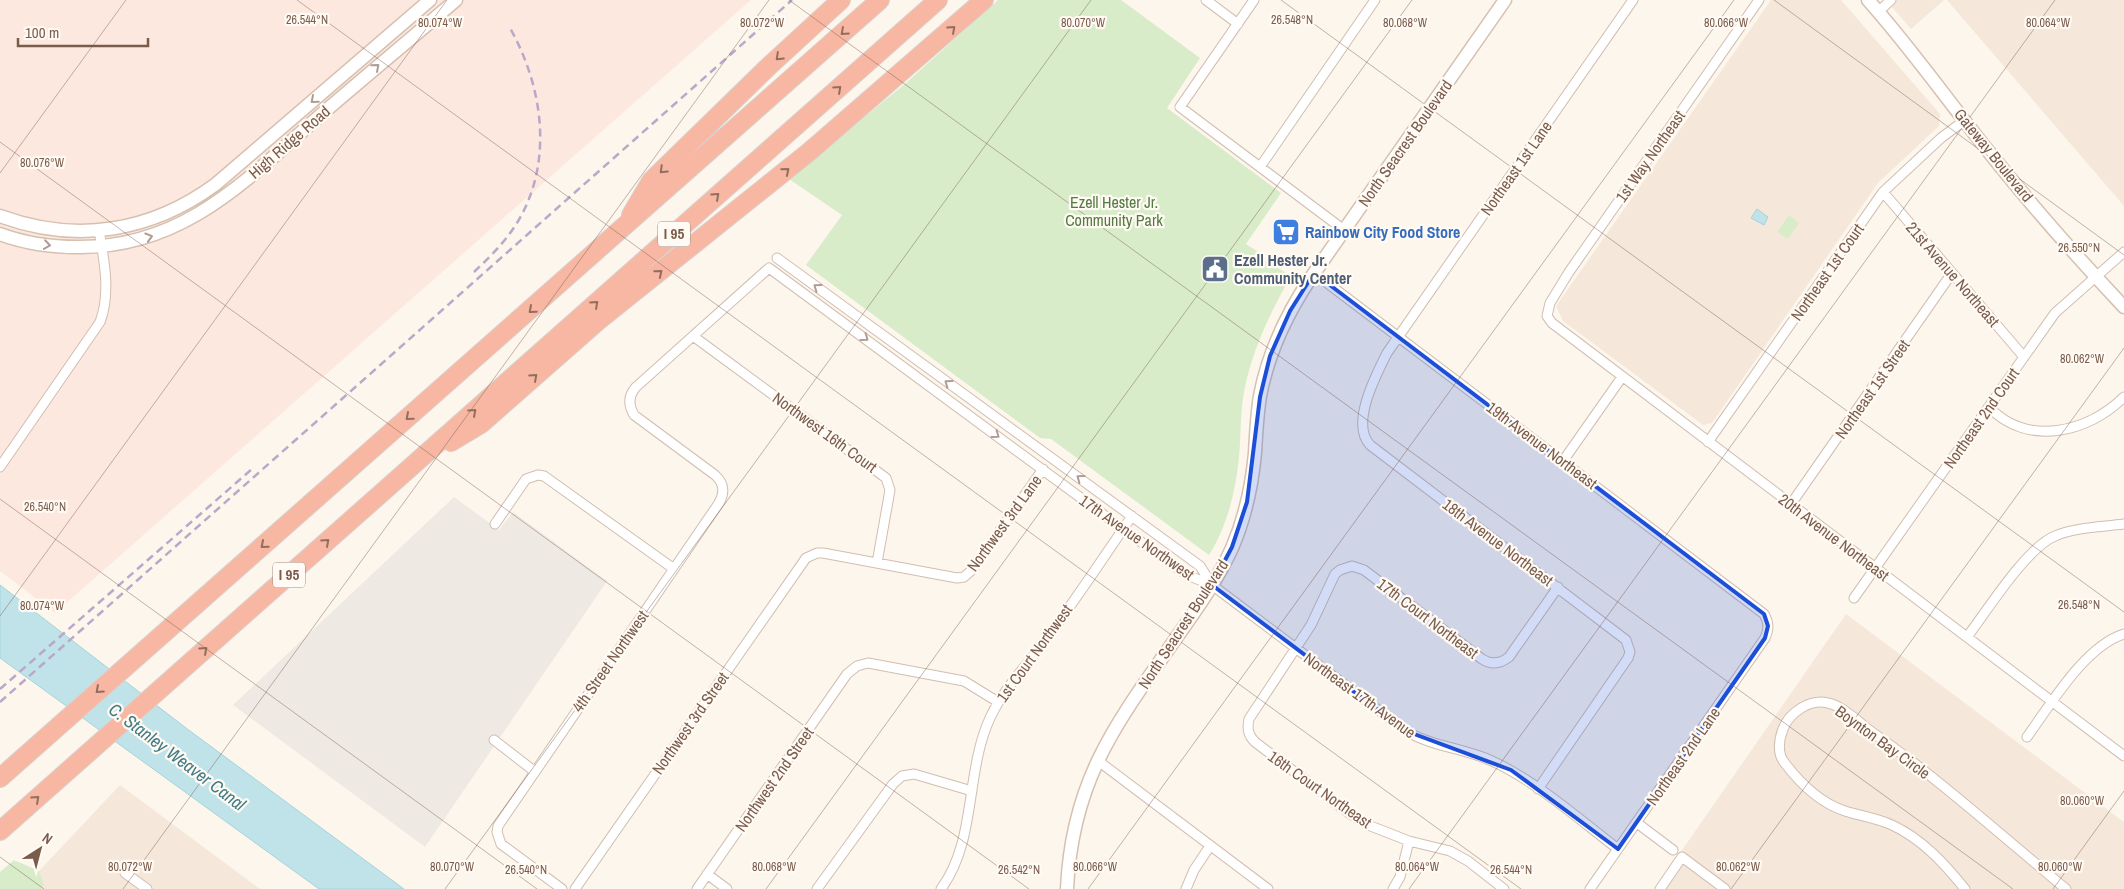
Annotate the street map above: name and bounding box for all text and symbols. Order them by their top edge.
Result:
text: 26.544°N [286,12,328,28]
text: 26.548°N [1271,12,1313,28]
scale bar [18,15,148,47]
text: 80.074°W [418,15,463,31]
text: 80.072°W [740,15,785,31]
text: 80.070°W [1061,15,1106,31]
text: 80.068°W [1383,15,1428,31]
text: 80.066°W [1704,15,1749,31]
text: 80.064°W [2026,15,2071,31]
text: 100 m [25,22,59,43]
one-way arrow [946,25,955,34]
one-way arrow [840,27,849,36]
one-way arrow [776,51,785,60]
one-way arrow [371,64,380,73]
street label: North Seacrest Boulevard [1353,75,1457,211]
one-way arrow [832,86,841,94]
one-way arrow [310,95,319,104]
street label: High Ridge Road [244,100,334,184]
street label: Gateway Boulevard [1949,104,2039,206]
street label: 1st Way Northeast [1610,105,1690,206]
street label: Northeast 1st Lane [1475,116,1557,220]
text: 80.076°W [20,155,65,171]
one-way arrow [659,164,668,173]
one-way arrow [780,168,789,177]
park label: Ezell Hester Jr. Community Park [1065,191,1163,231]
one-way arrow [711,193,720,202]
supermarket icon: Rainbow City Food Store [1271,217,1301,247]
street label: 21st Avenue Northeast [1901,217,2005,331]
street label: Northeast 1st Court [1785,219,1869,325]
place label: Rainbow City Food Store [1305,221,1460,243]
road number: I 95 [658,222,690,246]
one-way arrow [145,233,153,243]
one-way arrow [44,239,52,250]
text: 26.550°N [2058,240,2100,256]
place label: Ezell Hester Jr. Community Center [1234,249,1352,289]
public building icon: Ezell Hester Jr. Community Center [1200,254,1230,284]
one-way arrow [653,270,662,278]
one-way arrow [813,284,823,293]
one-way arrow [589,301,598,310]
one-way arrow [528,304,537,313]
one-way arrow [859,333,868,341]
street label: Northeast 1st Street [1830,335,1915,443]
text: 80.062°W [2060,351,2105,367]
street label: Northeast 2nd Court [1938,363,2024,473]
one-way arrow [528,374,537,383]
one-way arrow [945,380,954,389]
street label: Northwest 16th Court [768,387,882,478]
street label: 19th Avenue Northeast [1482,396,1602,494]
one-way arrow [468,409,477,418]
one-way arrow [406,411,415,420]
one-way arrow [990,429,999,438]
street label: Northwest 3rd Lane [961,470,1047,576]
one-way arrow [1076,475,1086,484]
street label: 20th Avenue Northeast [1774,488,1894,586]
street label: 17th Avenue Northwest [1075,489,1199,585]
street label: 18th Avenue Northeast [1438,493,1558,591]
text: 26.540°N [24,499,66,515]
one-way arrow [260,539,269,548]
one-way arrow [320,539,329,548]
street label: North Seacrest Boulevard [1133,555,1233,693]
road number: I 95 [273,562,305,588]
street label: 17th Court Northeast [1373,573,1484,664]
text: 26.548°N [2058,597,2100,613]
text: 80.074°W [20,598,65,614]
street label: 1st Court Northwest [991,599,1077,706]
street label: 4th Street Northwest [567,605,654,716]
one-way arrow [199,647,208,656]
street label: Northeast 17th Avenue [1300,647,1420,743]
street label: Northwest 3rd Street [646,667,734,779]
one-way arrow [96,684,105,693]
water label: C. Stanley Weaver Canal [104,697,251,817]
street label: Boynton Bay Circle [1831,700,1935,784]
street label: Northeast 2nd Lane [1641,702,1725,810]
street label: Northwest 2nd Street [730,722,819,836]
street label: 16th Court Northeast [1264,745,1376,833]
text: 80.060°W [2060,793,2105,809]
one-way arrow [31,795,40,804]
north arrow [15,824,65,874]
text: N [39,829,56,848]
text: 80.072°W [108,859,153,875]
text: 80.070°W [430,859,475,875]
text: 80.068°W [752,859,797,875]
text: 80.066°W [1073,859,1118,875]
text: 80.064°W [1395,859,1440,875]
text: 80.062°W [1716,859,1761,875]
text: 80.060°W [2038,859,2083,875]
text: 26.540°N [505,862,547,878]
text: 26.542°N [998,862,1040,878]
text: 26.544°N [1490,862,1532,878]

